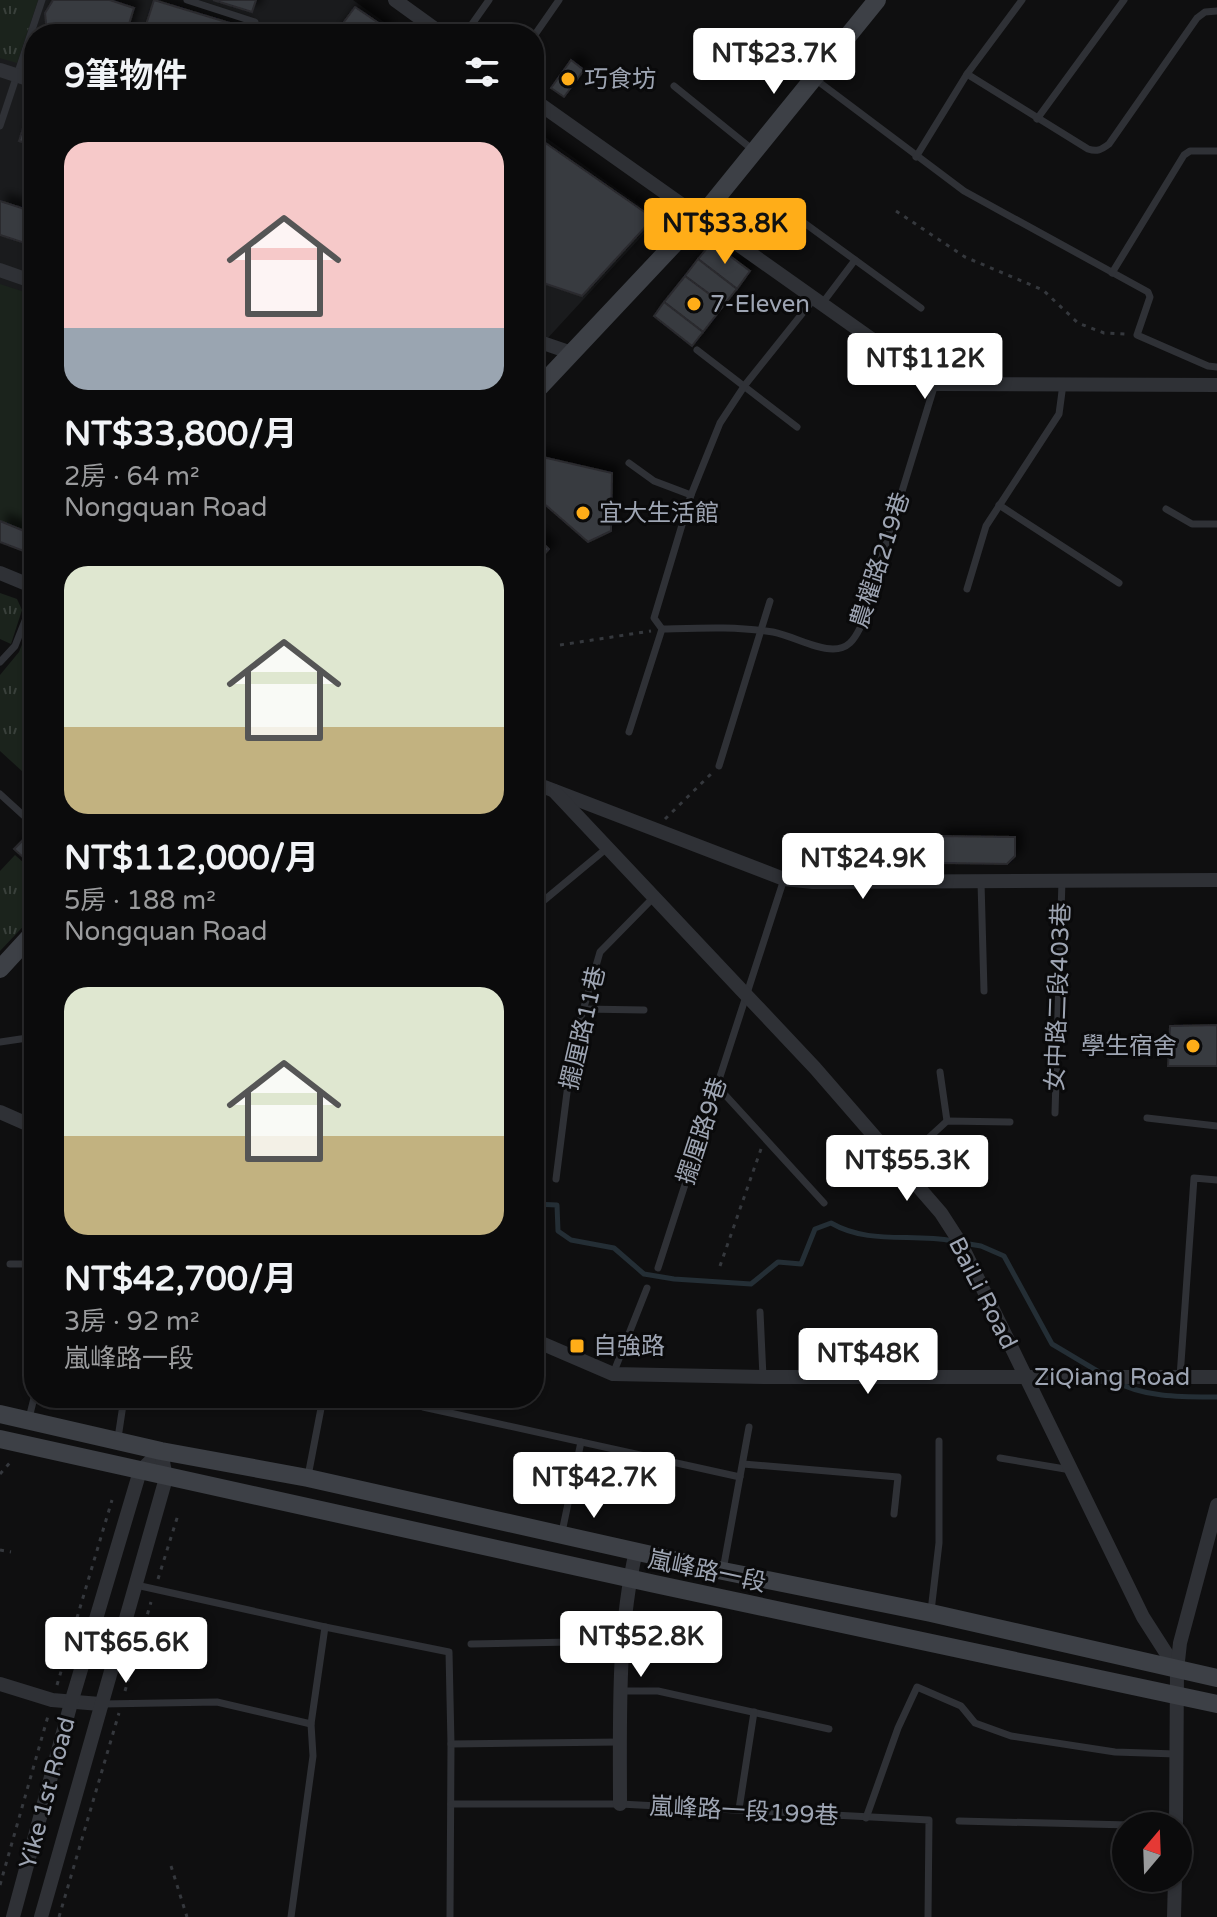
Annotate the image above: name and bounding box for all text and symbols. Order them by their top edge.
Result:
pin: NT$23.7K [691,28,857,96]
text: NT$23.7K [711,38,837,69]
icon: filters [460,50,504,94]
text: 9筆物件 [64,56,187,97]
place label: 巧食坊 [584,65,656,94]
marker: 巧食坊 [559,70,577,88]
icon: home [212,194,356,338]
pin: NT$33.8K [642,198,808,266]
text: NT$33.8K [662,208,788,239]
place label: 7-Eleven [710,290,810,319]
marker: 7-Eleven [685,295,703,313]
pin: NT$112K [851,333,999,401]
text: NT$112K [865,343,985,374]
text: NT$33,800/月 [64,414,297,455]
text: 2房 · 64 m² [64,461,200,492]
street label: 農權路219巷 [845,489,916,632]
text: Nongquan Road [64,492,267,523]
place label: 宜大生活館 [599,499,719,528]
marker: 宜大生活館 [574,504,592,522]
icon: home [212,618,356,762]
pin: NT$24.9K [780,833,946,901]
text: NT$112,000/月 [64,838,319,879]
text: NT$24.9K [800,843,926,874]
text: 5房 · 188 m² [64,885,216,916]
street label: 女中路二段403巷 [1041,902,1076,1092]
text: Nongquan Road [64,916,267,947]
street label: 擺厘路11巷 [555,963,612,1093]
place label: 學生宿舍 [1081,1032,1177,1061]
marker: 學生宿舍 [1184,1037,1202,1055]
icon: home [212,1039,356,1183]
street label: 擺厘路9巷 [672,1074,733,1188]
pin: NT$55.3K [824,1135,990,1203]
text: NT$55.3K [844,1145,970,1176]
street label: BaiLi Road [942,1232,1023,1354]
text: NT$42,700/月 [64,1259,297,1300]
text: 3房 · 92 m² [64,1306,200,1337]
pin: NT$48K [803,1328,933,1396]
place label: 自強路 [593,1332,665,1361]
marker: 自強路 [568,1337,586,1355]
text: NT$48K [817,1338,919,1369]
text: 嵐峰路一段 [64,1343,194,1374]
street label: ZiQiang Road [1034,1363,1190,1392]
pin: NT$42.7K [511,1452,677,1520]
text: NT$42.7K [531,1462,657,1493]
street label: 嵐峰路一段 [645,1545,769,1598]
pin: NT$52.8K [558,1611,724,1679]
pin: NT$65.6K [43,1617,209,1685]
text: NT$52.8K [578,1621,704,1652]
text: NT$65.6K [63,1627,189,1658]
street label: Yike 1st Road [13,1714,82,1872]
street label: 嵐峰路一段199巷 [649,1792,839,1831]
north arrow [1112,1812,1192,1892]
map controls [1112,1812,1192,1892]

